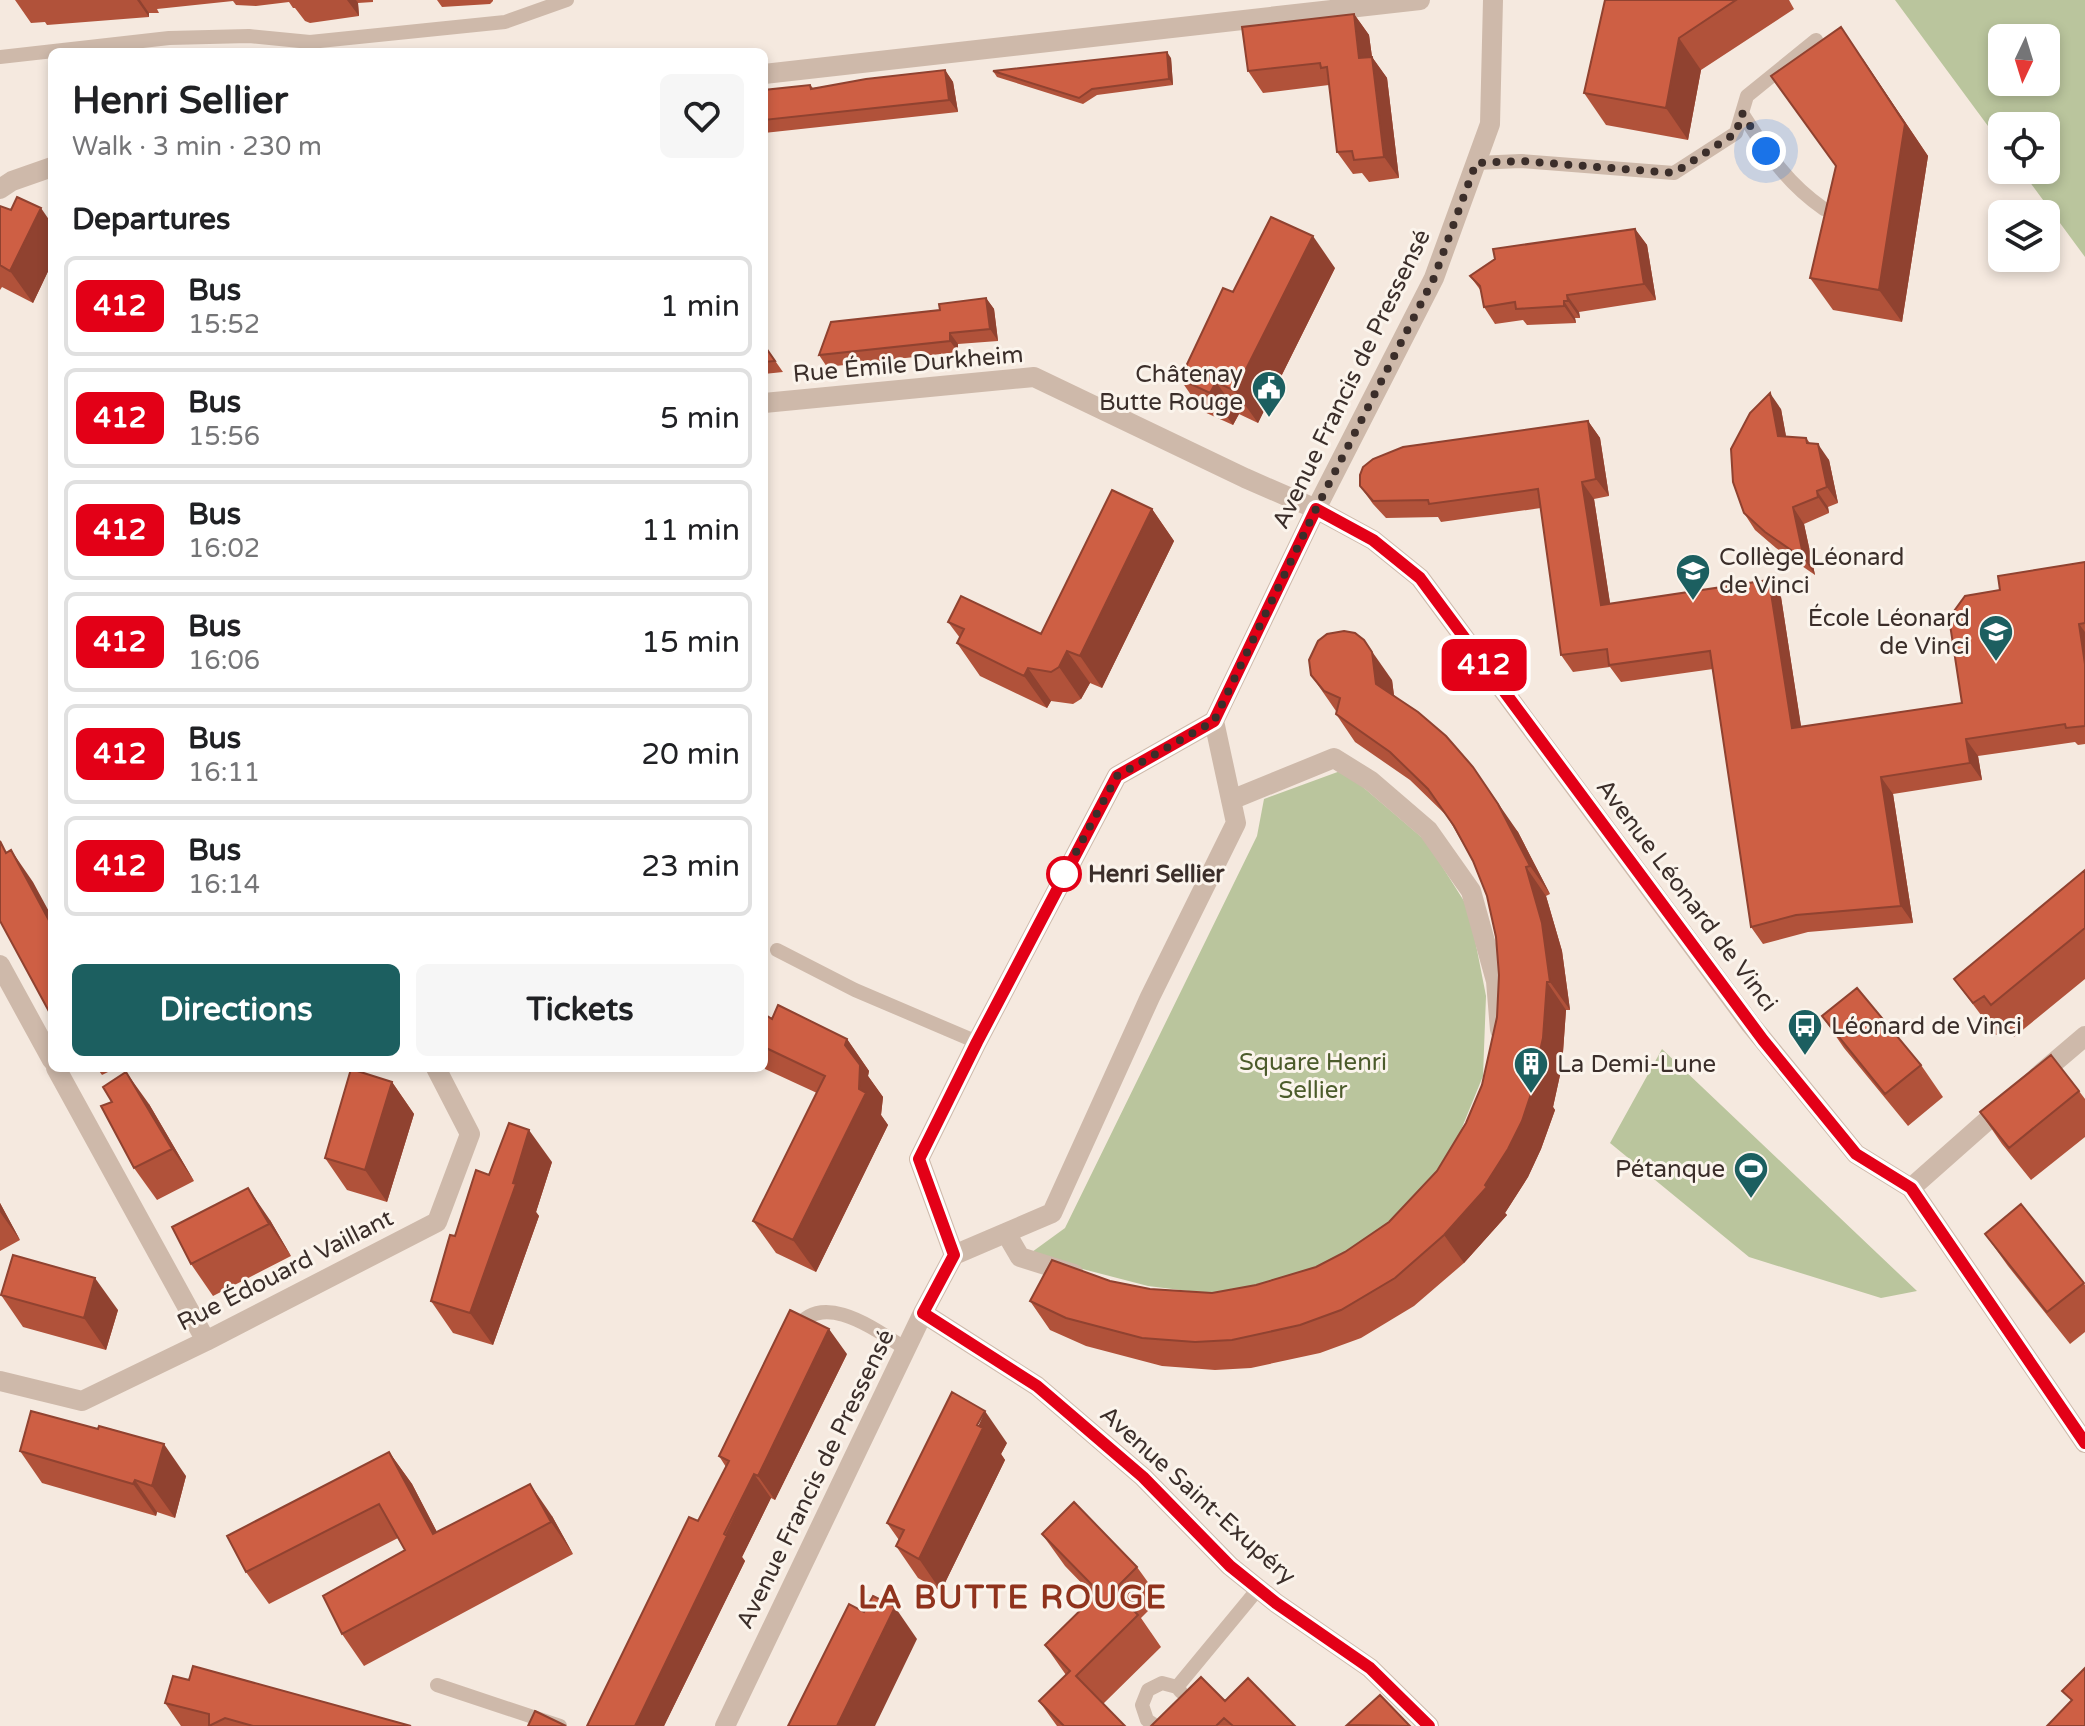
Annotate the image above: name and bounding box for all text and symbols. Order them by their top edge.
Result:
north arrow [1988,24,2060,96]
map controls [1988,24,2060,272]
button: heart [660,74,744,158]
text: Henri Sellier [72,78,288,124]
button: locate [1988,112,2060,184]
text: Walk · 3 min · 230 m [72,131,322,162]
your location [1746,131,1786,171]
button: layers [1988,200,2060,272]
text: Departures [72,201,230,238]
street label: Avenue Francis de Pressensé [1266,225,1437,534]
text: Bus [188,272,241,309]
text: 1 min [660,288,740,325]
text: 412 [94,289,146,323]
text: 15:52 [188,309,260,340]
street label: Rue Émile Durkheim [791,339,1025,389]
place label: Châtenay Butte Rouge [1099,360,1243,417]
public building icon: Châtenay Butte Rouge [1250,369,1288,419]
text: Bus [188,384,241,421]
text: 5 min [660,400,740,437]
text: 412 [94,401,146,435]
text: 15:56 [188,421,260,452]
text: Bus [188,496,241,533]
text: 11 min [641,512,740,549]
text: 412 [94,513,146,547]
text: 16:02 [188,533,260,564]
place label: Collège Léonard de Vinci [1719,543,1904,600]
school or university icon: Collège Léonard de Vinci [1674,552,1712,602]
place label: École Léonard de Vinci [1808,603,1970,661]
text: Bus [188,608,241,645]
school or university icon: École Léonard de Vinci [1977,613,2015,663]
text: 15 min [641,624,740,661]
text: 412 [94,625,146,659]
line badge: 412 [1438,639,1530,691]
text: 16:06 [188,645,260,676]
text: 412 [1458,648,1510,682]
text: Bus [188,720,241,757]
text: 20 min [641,736,740,773]
text: 412 [94,737,146,771]
text: 16:11 [188,757,260,788]
street label: Avenue Léonard de Vinci [1590,773,1783,1017]
text: Bus [188,832,241,869]
text: 23 min [641,848,740,885]
text: 412 [94,849,146,883]
marker: Henri Sellier [1047,857,1081,891]
place label: Henri Sellier [1088,860,1225,889]
text: 16:14 [188,869,260,900]
button: Directions [72,964,400,1056]
button: Tickets [416,964,744,1056]
bus stop icon: Léonard de Vinci [1786,1007,1824,1057]
place label: Léonard de Vinci [1831,1012,2022,1041]
building icon: La Demi-Lune [1512,1045,1550,1095]
park label: Square Henri Sellier [1239,1048,1387,1105]
place label: La Demi-Lune [1557,1050,1716,1079]
sports icon: Pétanque [1732,1150,1770,1200]
place label: Pétanque [1615,1155,1725,1184]
street label: Rue Édouard Vaillant [172,1203,398,1337]
street label: Avenue Francis de Pressensé [730,1325,901,1634]
street label: Avenue Saint-Exupéry [1094,1400,1302,1591]
district label: LA BUTTE ROUGE [858,1579,1168,1617]

